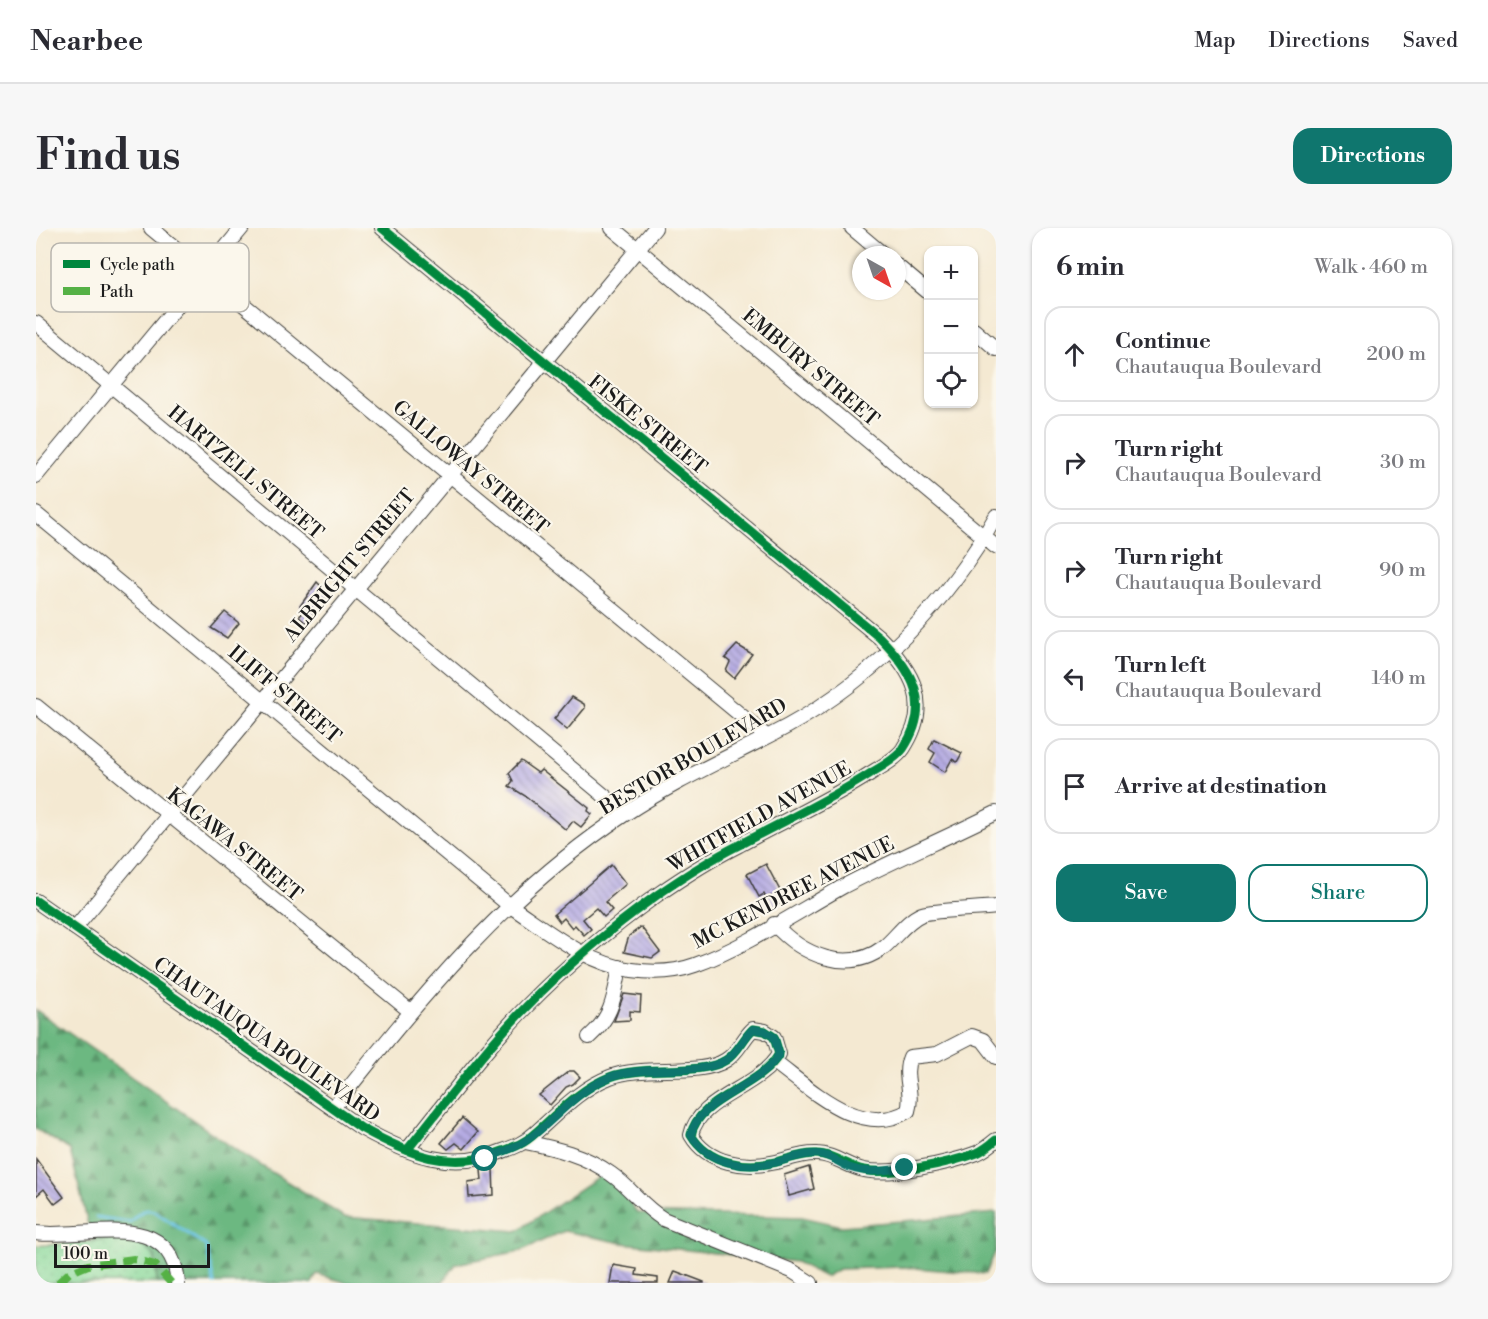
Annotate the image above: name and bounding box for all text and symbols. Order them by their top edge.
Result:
text: Nearbee [30,24,143,59]
text: Map [1194,28,1236,54]
text: Directions [1269,28,1370,54]
text: Saved [1403,28,1458,54]
button: Directions [1293,128,1452,184]
text: Find us [36,130,180,183]
legend [51,243,249,312]
north arrow [852,246,906,300]
map controls [924,246,978,408]
button: + [924,246,978,300]
text: 6 min [1056,251,1124,283]
text: Cycle path [100,255,175,275]
text: Walk · 460 m [1314,255,1428,280]
text: Path [100,282,134,302]
button: − [924,300,978,354]
street label: EMBURY STREET [737,304,884,433]
text: Continue [1115,328,1211,355]
icon: ahead [1058,338,1091,371]
text: 200 m [1366,342,1426,367]
button: locate [924,354,978,408]
text: Chautauqua Boulevard [1115,355,1322,380]
street label: FISKE STREET [583,370,711,481]
street label: GALLOWAY STREET [387,396,553,541]
street label: HARTZELL STREET [162,401,328,546]
text: Turn right [1115,436,1223,463]
icon: right [1058,446,1091,479]
text: 30 m [1380,450,1426,475]
text: Chautauqua Boulevard [1115,463,1322,488]
street label: ALBRIGHT STREET [278,484,421,648]
text: Turn right [1115,544,1223,571]
icon: right [1058,554,1091,587]
text: 90 m [1379,558,1426,583]
text: Chautauqua Boulevard [1115,571,1322,596]
street label: ILIFF STREET [223,641,346,750]
text: Turn left [1115,652,1206,679]
icon: left [1058,662,1091,695]
text: 140 m [1371,666,1426,691]
text: Chautauqua Boulevard [1115,679,1322,704]
street label: BESTOR BOULEVARD [595,693,792,822]
street label: WHITFIELD AVENUE [663,756,856,879]
icon: arrive [1058,770,1091,803]
text: Arrive at destination [1115,773,1327,800]
street label: KAGAWA STREET [161,783,307,907]
street label: MC KENDREE AVENUE [689,832,899,955]
button: Save [1056,864,1236,922]
button: Share [1248,864,1428,922]
street label: CHAUTAUQUA BOULEVARD [148,952,384,1128]
route start [471,1145,497,1171]
route end [891,1154,917,1180]
scale bar [54,1241,210,1268]
text: 100 m [63,1244,108,1264]

